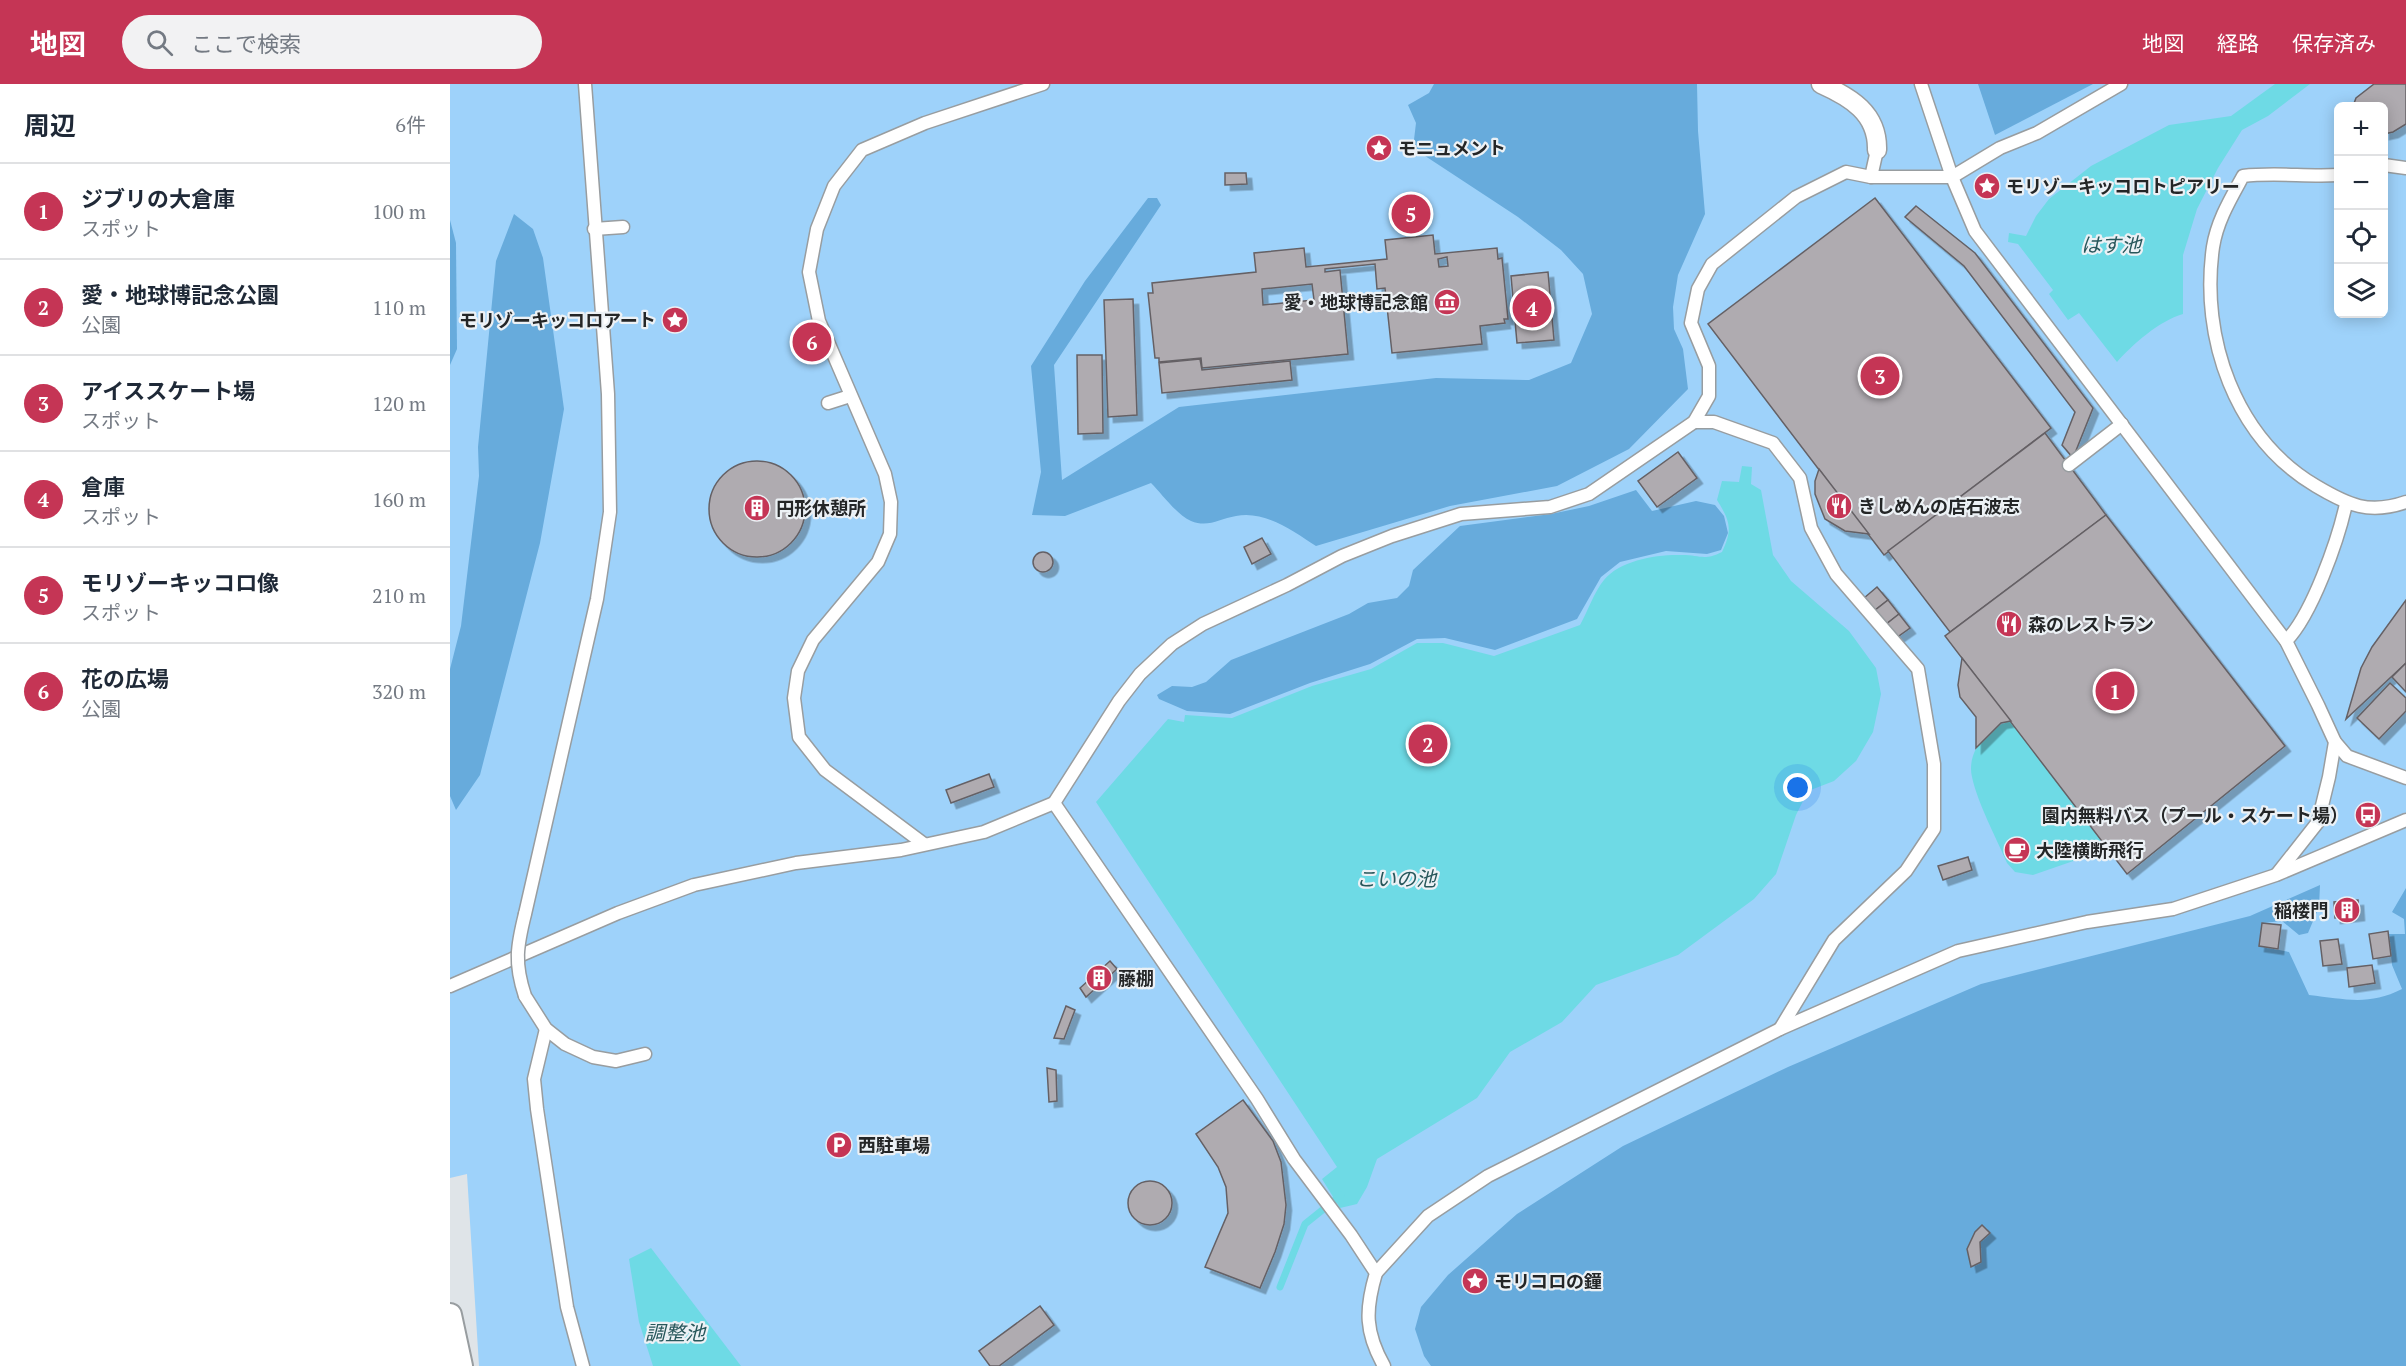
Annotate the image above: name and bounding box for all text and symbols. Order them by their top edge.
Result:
search box [122,15,542,69]
text: 地図 [30,25,86,62]
icon: search [143,26,176,59]
text: ここで検索 [191,29,301,58]
text: 地図 [2142,29,2184,57]
text: 経路 [2217,29,2259,57]
text: 保存済み [2292,29,2376,57]
map controls [2334,102,2388,318]
button: + [2334,102,2388,156]
text: 周辺 [24,108,76,142]
text: 6件 [395,111,426,138]
place icon: モニュメント [1364,133,1394,163]
place label: モニュメント [1398,136,1506,160]
button: − [2334,156,2388,210]
place icon: モリゾーキッコロトピアリー [1972,171,2002,201]
place label: モリゾーキッコロトピアリー [2006,174,2240,198]
text: ジブリの大倉庫 [81,184,235,213]
pin: 5 [1392,192,1430,236]
text: 1 [38,198,49,225]
text: 100 m [372,198,426,225]
button: locate [2334,210,2388,264]
text: スポット [81,215,161,242]
water label: はす池 [2081,231,2143,258]
button: layers [2334,264,2388,318]
text: 愛・地球博記念公園 [81,280,279,309]
pin: 4 [1512,286,1552,330]
museum icon: 愛・地球博記念館 [1432,287,1462,317]
place label: 愛・地球博記念館 [1284,290,1428,314]
text: 2 [38,294,49,321]
text: 110 m [372,294,426,321]
place icon: モリゾーキッコロアート [660,305,690,335]
place label: モリゾーキッコロアート [459,308,656,332]
text: 公園 [81,311,121,338]
pin: 6 [792,320,832,364]
pin: 3 [1860,354,1900,398]
text: アイススケート場 [81,376,255,405]
text: 3 [38,390,49,417]
text: 120 m [372,390,426,417]
text: スポット [81,407,161,434]
text: 倉庫 [81,472,125,501]
text: 4 [38,486,49,513]
text: 160 m [372,486,426,513]
restaurant icon: きしめんの店石波志 [1824,491,1854,521]
building icon: 円形休憩所 [742,493,772,523]
place label: きしめんの店石波志 [1858,494,2020,518]
place label: 円形休憩所 [776,496,866,520]
text: スポット [81,503,161,530]
text: モリゾーキッコロ像 [81,568,279,597]
text: 5 [38,582,49,609]
text: 210 m [372,582,426,609]
text: スポット [81,599,161,626]
restaurant icon: 森のレストラン [1994,609,2024,639]
place label: 森のレストラン [2028,612,2154,636]
text: 花の広場 [81,664,169,693]
pin: 1 [2096,668,2134,714]
text: 6 [38,678,49,705]
text: 320 m [372,678,426,705]
text: 公園 [81,695,121,722]
pin: 2 [1408,722,1448,766]
your location [1783,773,1812,802]
bus stop icon: 園内無料バス（プール・スケート場） [2353,800,2383,830]
place label: 園内無料バス（プール・スケート場） [2042,803,2348,827]
cafe icon: 大陸横断飛行 [2002,835,2032,865]
place label: 大陸横断飛行 [2036,838,2144,862]
water label: こいの池 [1356,865,1438,892]
building icon: 稲楼門 [2332,895,2362,925]
place label: 稲楼門 [2274,898,2328,922]
building icon: 藤棚 [1084,963,1114,993]
place label: 藤棚 [1118,966,1154,990]
parking icon: 西駐車場 [824,1130,854,1160]
place label: 西駐車場 [858,1133,930,1157]
place icon: モリコロの鐘 [1460,1266,1490,1296]
place label: モリコロの鐘 [1494,1269,1602,1293]
water label: 調整池 [645,1319,707,1346]

